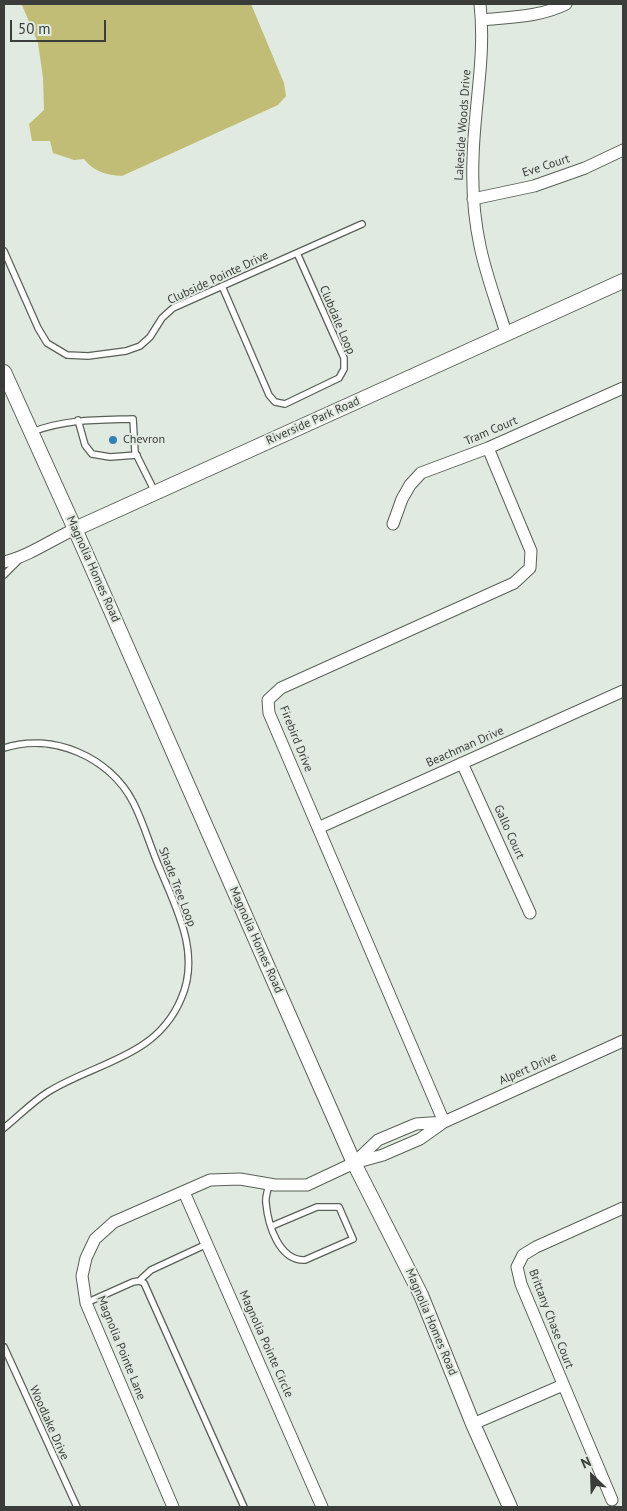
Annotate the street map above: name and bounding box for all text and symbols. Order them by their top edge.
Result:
scale bar [12,10,109,42]
text: 50 m [18,19,51,38]
street label: Lakeside Woods Drive [452,69,474,181]
street label: Eve Court [520,152,572,180]
street label: Clubside Pointe Drive [165,248,271,308]
street label: Clubdale Loop [316,283,358,357]
street label: Riverside Park Road [264,394,362,448]
street label: Tram Court [462,413,520,449]
place label: Chevron [123,433,165,447]
marker: Chevron [107,434,119,446]
street label: Magnolia Homes Road [63,514,123,624]
street label: Firebird Drive [276,704,316,774]
street label: Beachman Drive [424,723,506,771]
street label: Gallo Court [491,803,527,861]
street label: Shade Tree Loop [155,845,199,929]
street label: Magnolia Homes Road [226,885,286,995]
street label: Alpert Drive [497,1050,559,1088]
street label: Magnolia Homes Road [402,1266,460,1378]
street label: Brittany Chase Court [525,1267,577,1371]
street label: Magnolia Pointe Circle [236,1288,296,1400]
street label: Magnolia Pointe Lane [94,1294,148,1402]
street label: Woodlake Drive [26,1384,72,1462]
north arrow [567,1451,617,1501]
text: N [578,1452,594,1472]

